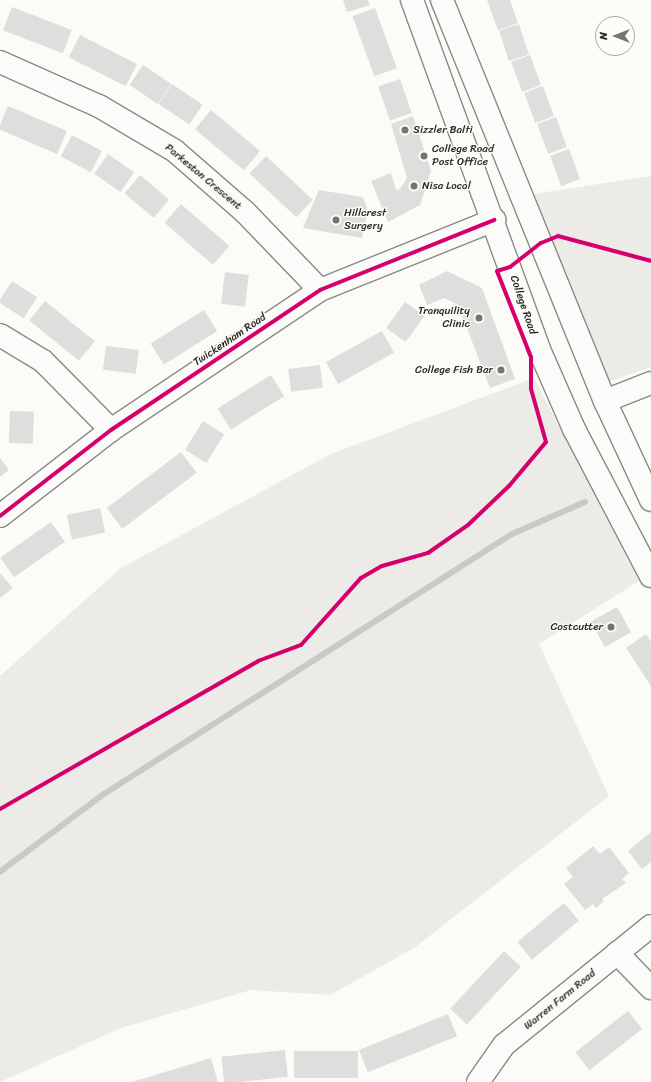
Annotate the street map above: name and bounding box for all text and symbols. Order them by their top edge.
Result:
north arrow [595,16,635,56]
text: N [594,32,613,40]
place label: Sizzler Balti [413,123,473,137]
marker: Sizzler Balti [400,125,410,135]
street label: Parkeston Crescent [162,141,244,213]
place label: College Road Post Office [432,143,494,169]
marker: College Road Post Office [419,151,429,161]
place label: Nisa Local [422,179,471,193]
marker: Nisa Local [409,181,419,191]
place label: Hillcrest Surgery [344,207,386,233]
marker: Hillcrest Surgery [331,215,341,225]
street label: College Road [507,274,539,336]
place label: Tranquility Clinic [418,305,470,331]
street label: Twickenham Road [191,311,269,369]
marker: Tranquility Clinic [473,312,485,324]
place label: College Fish Bar [415,363,493,377]
marker: College Fish Bar [496,365,506,375]
place label: Costcutter [550,620,603,634]
marker: Costcutter [606,622,616,632]
street label: Warren Farm Road [521,967,599,1033]

